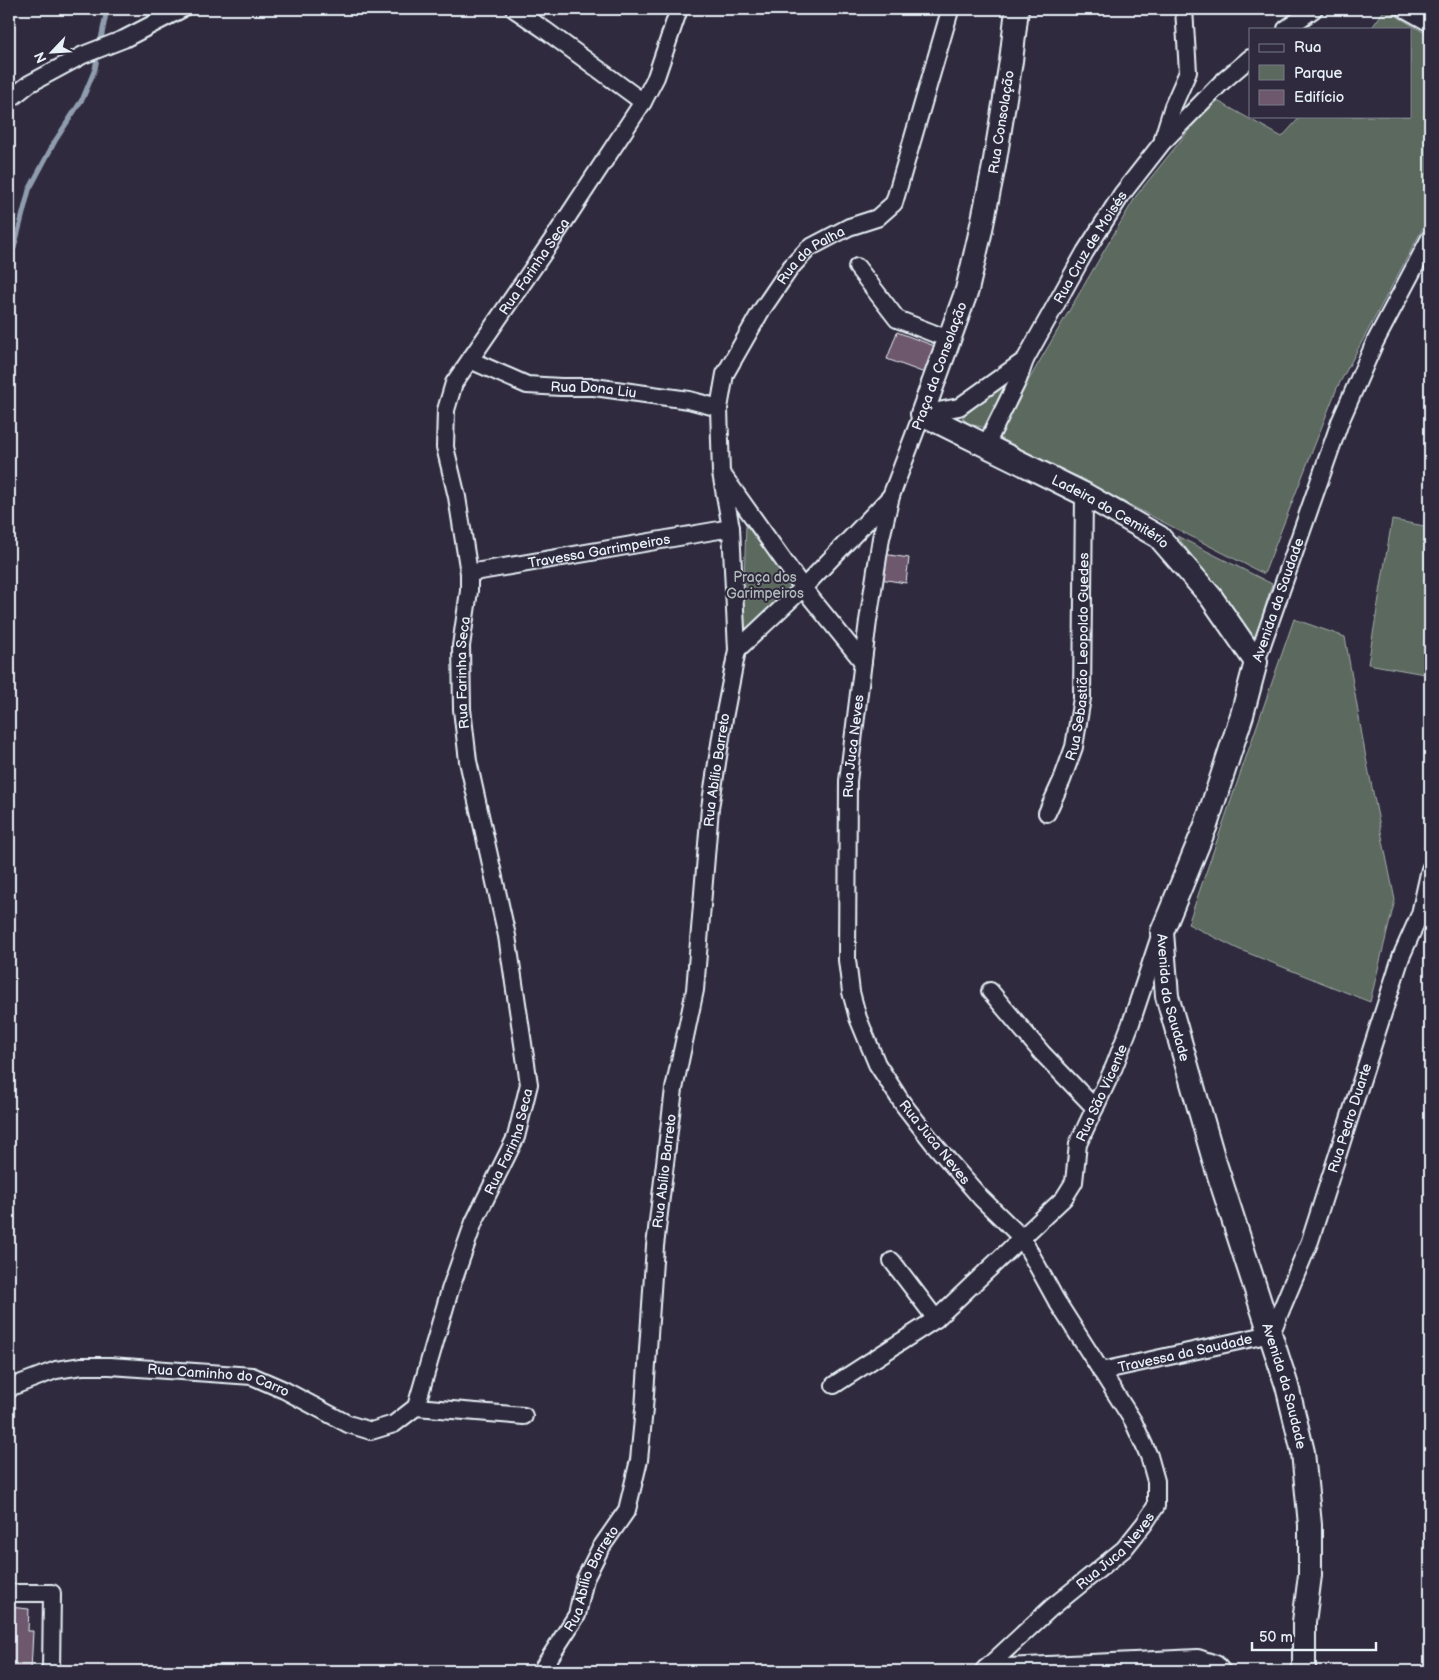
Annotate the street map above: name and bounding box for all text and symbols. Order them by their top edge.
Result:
north arrow [28,28,78,78]
legend [1249,28,1412,118]
text: Rua [1294,38,1322,57]
text: N [31,49,51,66]
text: Parque [1294,64,1343,83]
street label: Rua Consolação [985,69,1018,175]
text: Edifício [1294,88,1344,107]
street label: Rua Cruz de Moisés [1050,188,1131,307]
street label: Rua Farinha Seca [495,215,573,318]
street label: Rua da Palha [774,223,848,288]
street label: Praça da Consolação [908,300,971,433]
street label: Rua Dona Liu [550,378,638,402]
street label: Ladeira do Cemitério [1049,471,1173,552]
street label: Travessa Garrimpeiros [527,531,672,572]
street label: Avenida da Saudade [1249,536,1308,664]
street label: Rua Sebastião Leopoldo Guedes [1062,552,1092,763]
park label: Praça dos Garimpeiros [726,569,804,602]
street label: Rua Farinha Seca [453,615,474,730]
street label: Rua Juca Neves [840,694,868,798]
street label: Rua Abílio Barreto [700,712,734,828]
street label: Avenida da Saudade [1153,933,1193,1063]
street label: Rua São Vicente [1072,1042,1131,1144]
street label: Rua Pedro Duarte [1324,1061,1375,1175]
street label: Rua Farinha Seca [481,1087,537,1198]
street label: Rua Juca Neves [895,1097,974,1188]
street label: Rua Abílio Barreto [649,1113,680,1229]
street label: Avenida da Saudade [1258,1321,1310,1451]
street label: Travessa da Saudade [1116,1330,1254,1376]
street label: Rua Caminho do Carro [147,1361,292,1400]
street label: Rua Juca Neves [1073,1509,1158,1593]
street label: Rua Abílio Barreto [561,1523,623,1635]
scale bar [1252,1620,1375,1652]
text: 50 m [1259,1628,1293,1647]

